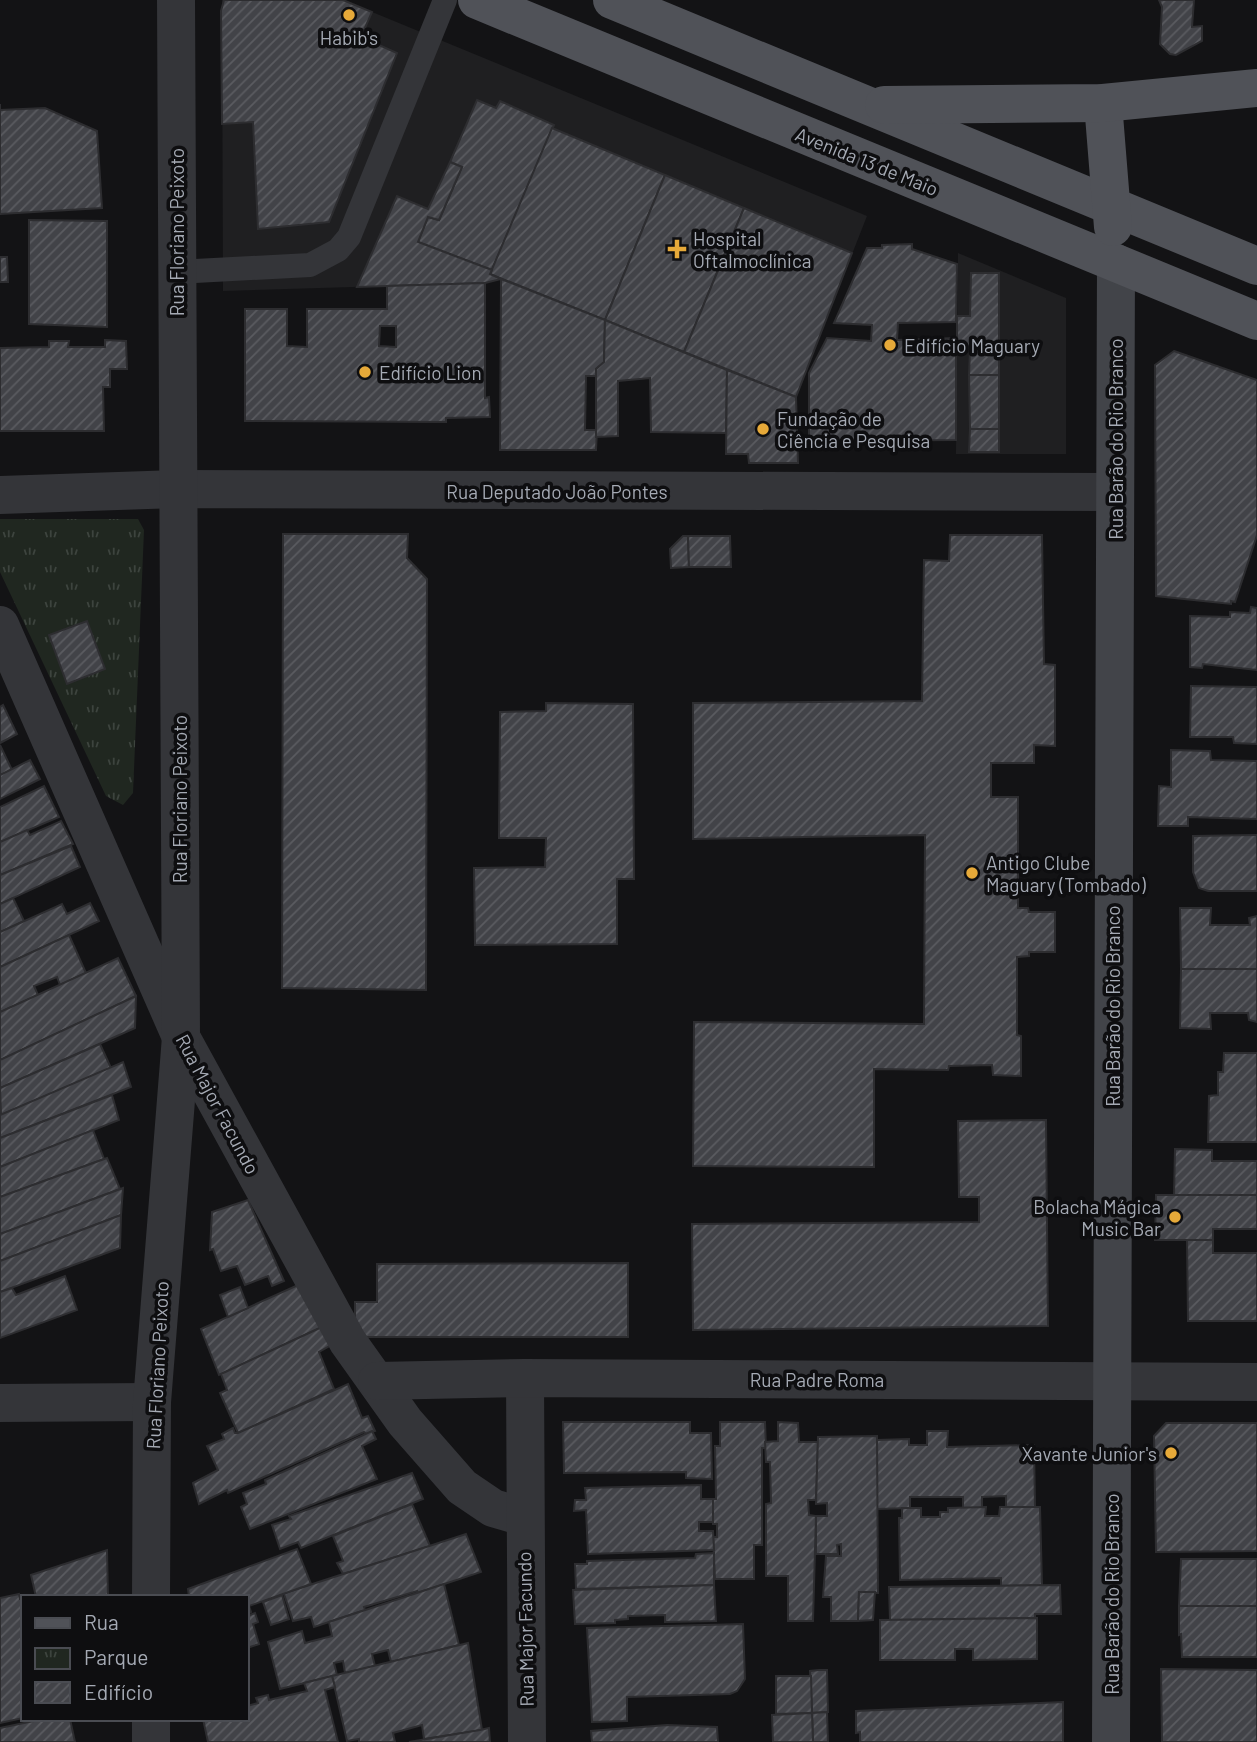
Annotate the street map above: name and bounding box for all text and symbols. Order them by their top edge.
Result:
marker: Habib's [341,7,357,23]
place label: Habib's [320,26,378,49]
street label: Avenida 13 de Maio [792,122,942,200]
street label: Rua Floriano Peixoto [165,148,188,316]
place label: Hospital Oftalmoclínica [693,227,811,272]
marker: Hospital Oftalmoclínica [667,239,687,259]
place label: Edifício Maguary [904,334,1040,357]
marker: Edifício Maguary [882,337,898,353]
street label: Rua Barão do Rio Branco [1104,338,1127,540]
place label: Edifício Lion [379,361,482,384]
marker: Edifício Lion [357,364,373,380]
place label: Fundação de Ciência e Pesquisa [777,407,930,452]
marker: Fundação de Ciência e Pesquisa [755,421,771,437]
street label: Rua Deputado João Pontes [446,480,668,503]
street label: Rua Floriano Peixoto [168,715,191,883]
place label: Antigo Clube Maguary (Tombado) [986,851,1147,896]
marker: Antigo Clube Maguary (Tombado) [964,865,980,881]
street label: Rua Barão do Rio Branco [1101,905,1124,1107]
street label: Rua Major Facundo [171,1030,265,1178]
place label: Bolacha Mágica Music Bar [1033,1195,1161,1240]
marker: Bolacha Mágica Music Bar [1167,1209,1183,1225]
street label: Rua Floriano Peixoto [141,1280,173,1450]
street label: Rua Padre Roma [750,1368,884,1391]
place label: Xavante Junior's [1022,1442,1157,1465]
marker: Xavante Junior's [1163,1445,1179,1461]
street label: Rua Barão do Rio Branco [1100,1493,1123,1695]
street label: Rua Major Facundo [512,1551,538,1707]
legend [21,1595,248,1721]
text: Rua [84,1609,119,1634]
text: Parque [84,1644,149,1669]
text: Edifício [84,1679,153,1704]

